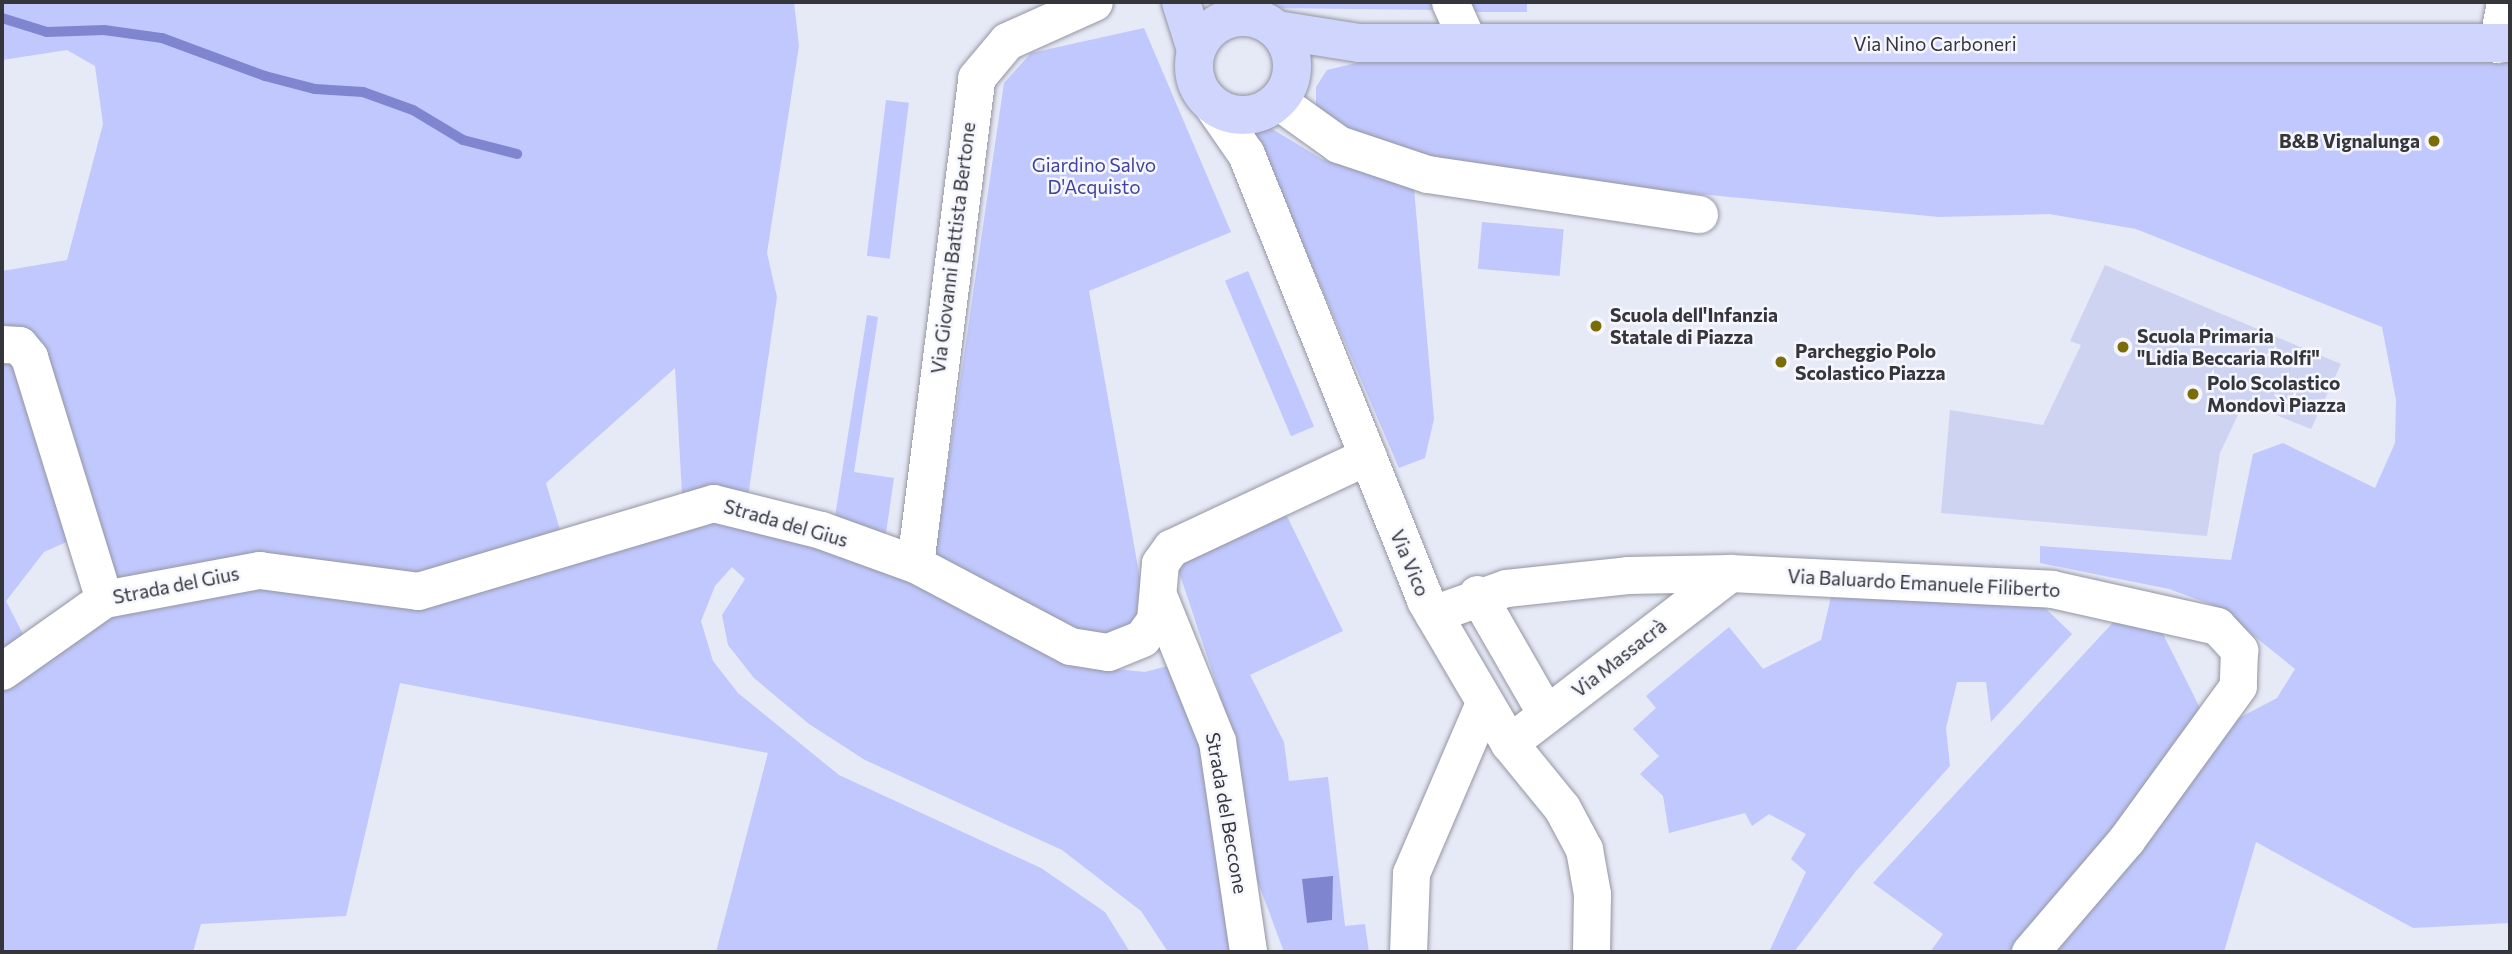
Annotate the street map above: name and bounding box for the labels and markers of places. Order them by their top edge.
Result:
place label: B&B Vignalunga [2279,130,2420,152]
marker: B&B Vignalunga [2426,133,2442,149]
place label: Scuola dell'Infanzia Statale di Piazza [1610,304,1778,348]
marker: Scuola dell'Infanzia Statale di Piazza [1588,318,1604,334]
place label: Scuola Primaria "Lidia Beccaria Rolfi" [2137,325,2320,369]
marker: Scuola Primaria "Lidia Beccaria Rolfi" [2115,339,2131,355]
place label: Parcheggio Polo Scolastico Piazza [1795,340,1946,384]
marker: Parcheggio Polo Scolastico Piazza [1773,354,1789,370]
place label: Polo Scolastico Mondovì Piazza [2207,372,2346,416]
marker: Polo Scolastico Mondovì Piazza [2185,386,2201,402]

